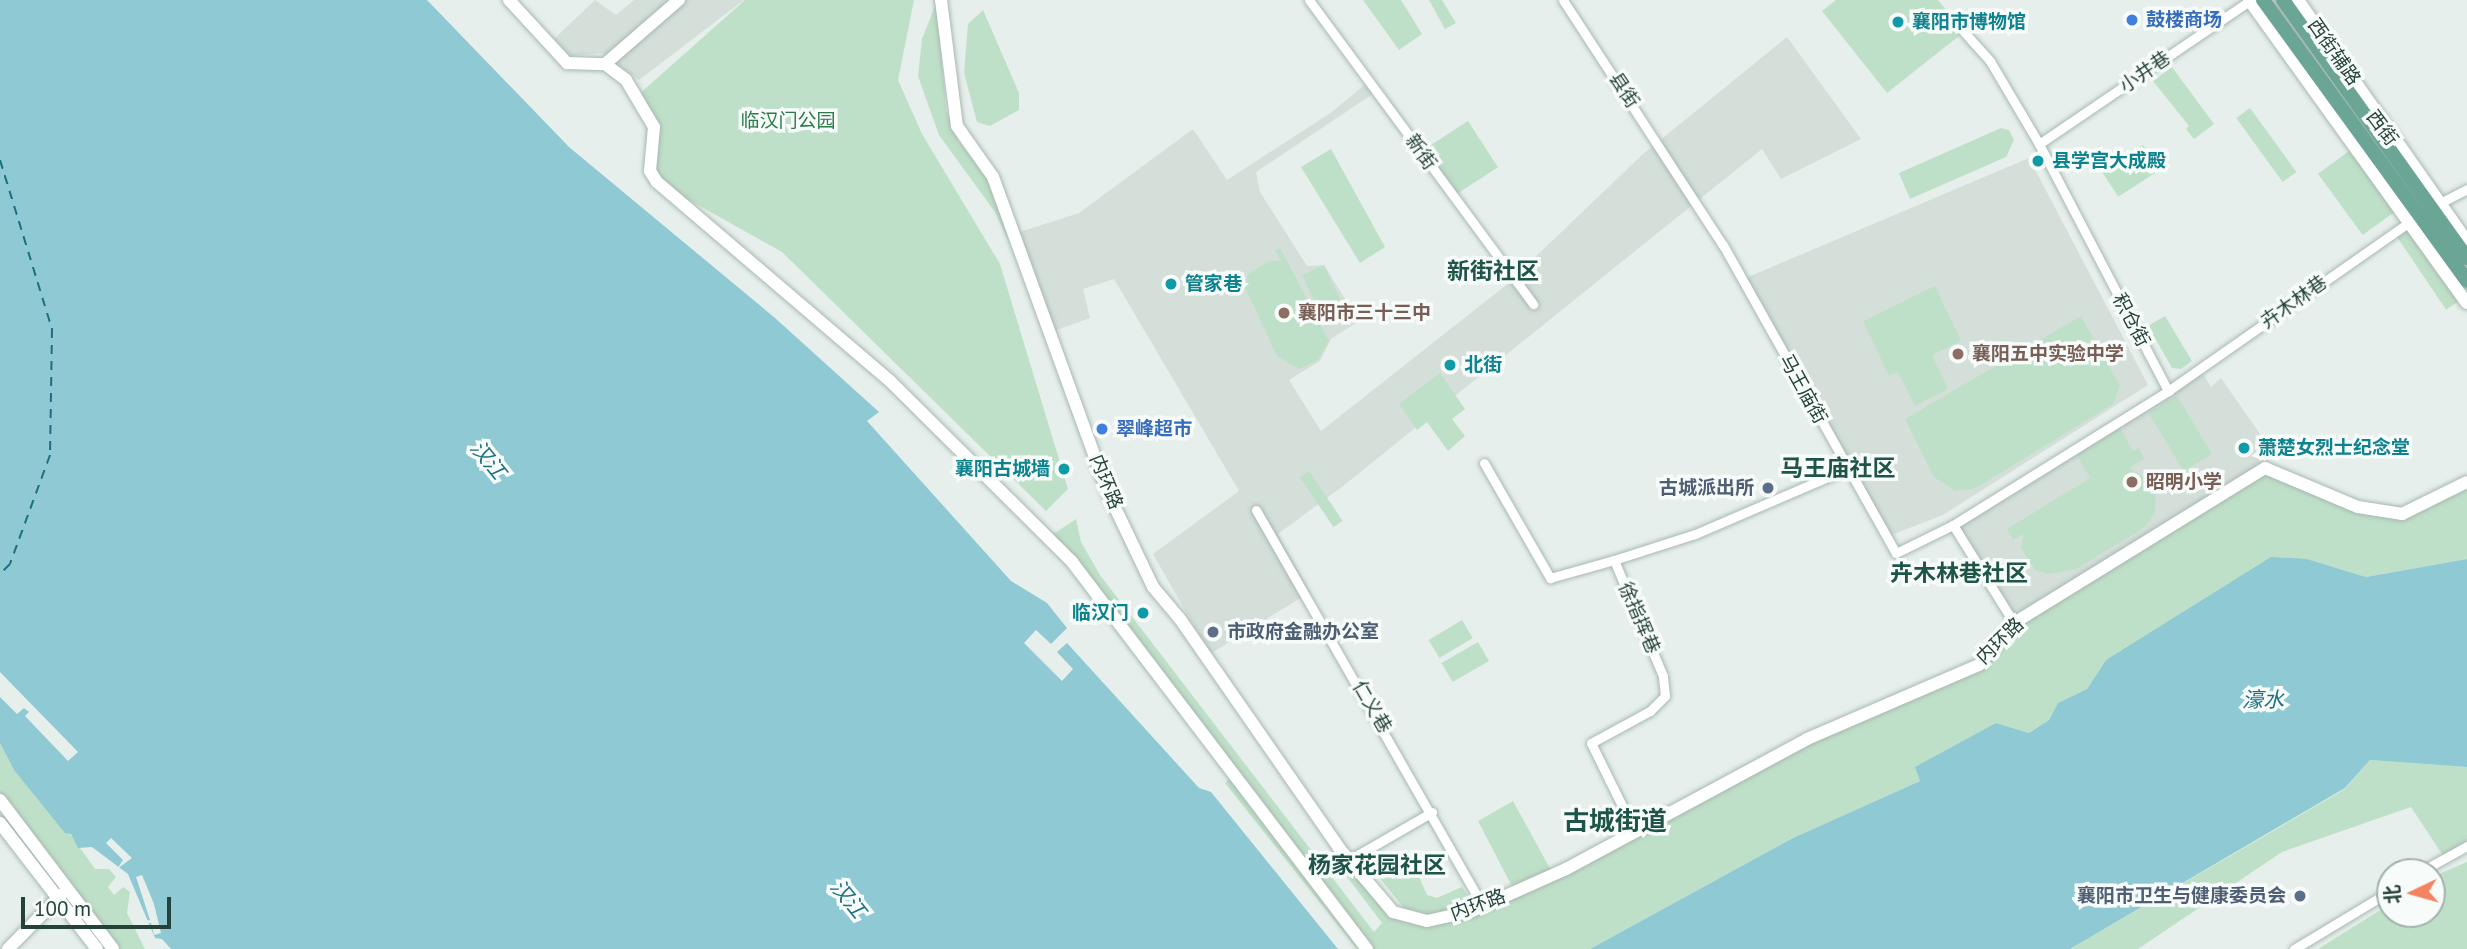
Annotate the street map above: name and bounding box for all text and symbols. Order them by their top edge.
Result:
place label: 鼓楼商场 [2146,9,2222,31]
place label: 襄阳市博物馆 [1912,11,2026,33]
marker: 鼓楼商场 [2124,12,2140,28]
marker: 襄阳市博物馆 [1890,14,1906,30]
street label: 西街辅路 [2303,14,2365,90]
street label: 小井巷 [2115,47,2175,97]
street label: 县街 [1604,68,1644,112]
street label: 西街 [2361,106,2403,150]
park label: 临汉门公园 [741,110,835,132]
street label: 新街 [1401,130,1441,174]
place label: 县学宫大成殿 [2052,150,2166,172]
marker: 县学宫大成殿 [2030,153,2046,169]
district label: 新街社区 [1447,257,1539,285]
street label: 卉木林巷 [2256,271,2332,333]
place label: 管家巷 [1185,273,1242,295]
marker: 管家巷 [1163,276,1179,292]
street label: 积仓街 [2108,289,2154,351]
place label: 襄阳市三十三中 [1298,302,1431,324]
marker: 襄阳市三十三中 [1276,305,1292,321]
place label: 襄阳五中实验中学 [1972,343,2124,365]
marker: 襄阳五中实验中学 [1950,346,1966,362]
street label: 马王庙街 [1775,350,1831,428]
place label: 北街 [1464,354,1502,376]
marker: 北街 [1442,357,1458,373]
place label: 翠峰超市 [1116,418,1192,440]
marker: 翠峰超市 [1094,421,1110,437]
water label: 汉江 [465,436,511,484]
place label: 萧楚女烈士纪念堂 [2258,437,2410,459]
marker: 萧楚女烈士纪念堂 [2236,440,2252,456]
street label: 内环路 [1085,451,1127,513]
district label: 马王庙社区 [1781,454,1895,482]
place label: 襄阳古城墙 [955,458,1050,480]
marker: 襄阳古城墙 [1056,461,1072,477]
place label: 昭明小学 [2146,471,2222,493]
marker: 昭明小学 [2124,474,2140,490]
place label: 古城派出所 [1659,477,1754,499]
marker: 古城派出所 [1760,480,1776,496]
district label: 卉木林巷社区 [1890,559,2028,587]
street label: 徐指挥巷 [1614,579,1664,657]
place label: 临汉门 [1072,602,1129,624]
marker: 临汉门 [1135,605,1151,621]
street label: 内环路 [1972,613,2028,669]
place label: 市政府金融办公室 [1227,621,1379,643]
marker: 市政府金融办公室 [1205,624,1221,640]
street label: 仁义巷 [1348,677,1396,737]
water label: 濠水 [2242,687,2284,713]
district label: 古城街道 [1563,805,1667,837]
district label: 杨家花园社区 [1308,851,1446,879]
north arrow [2376,858,2446,928]
water label: 汉江 [825,875,871,923]
scale bar [24,883,175,927]
text: 北 [2379,884,2405,905]
street label: 内环路 [1447,885,1509,925]
place label: 襄阳市卫生与健康委员会 [2077,885,2286,907]
marker: 襄阳市卫生与健康委员会 [2292,888,2308,904]
text: 100 m [34,895,91,922]

